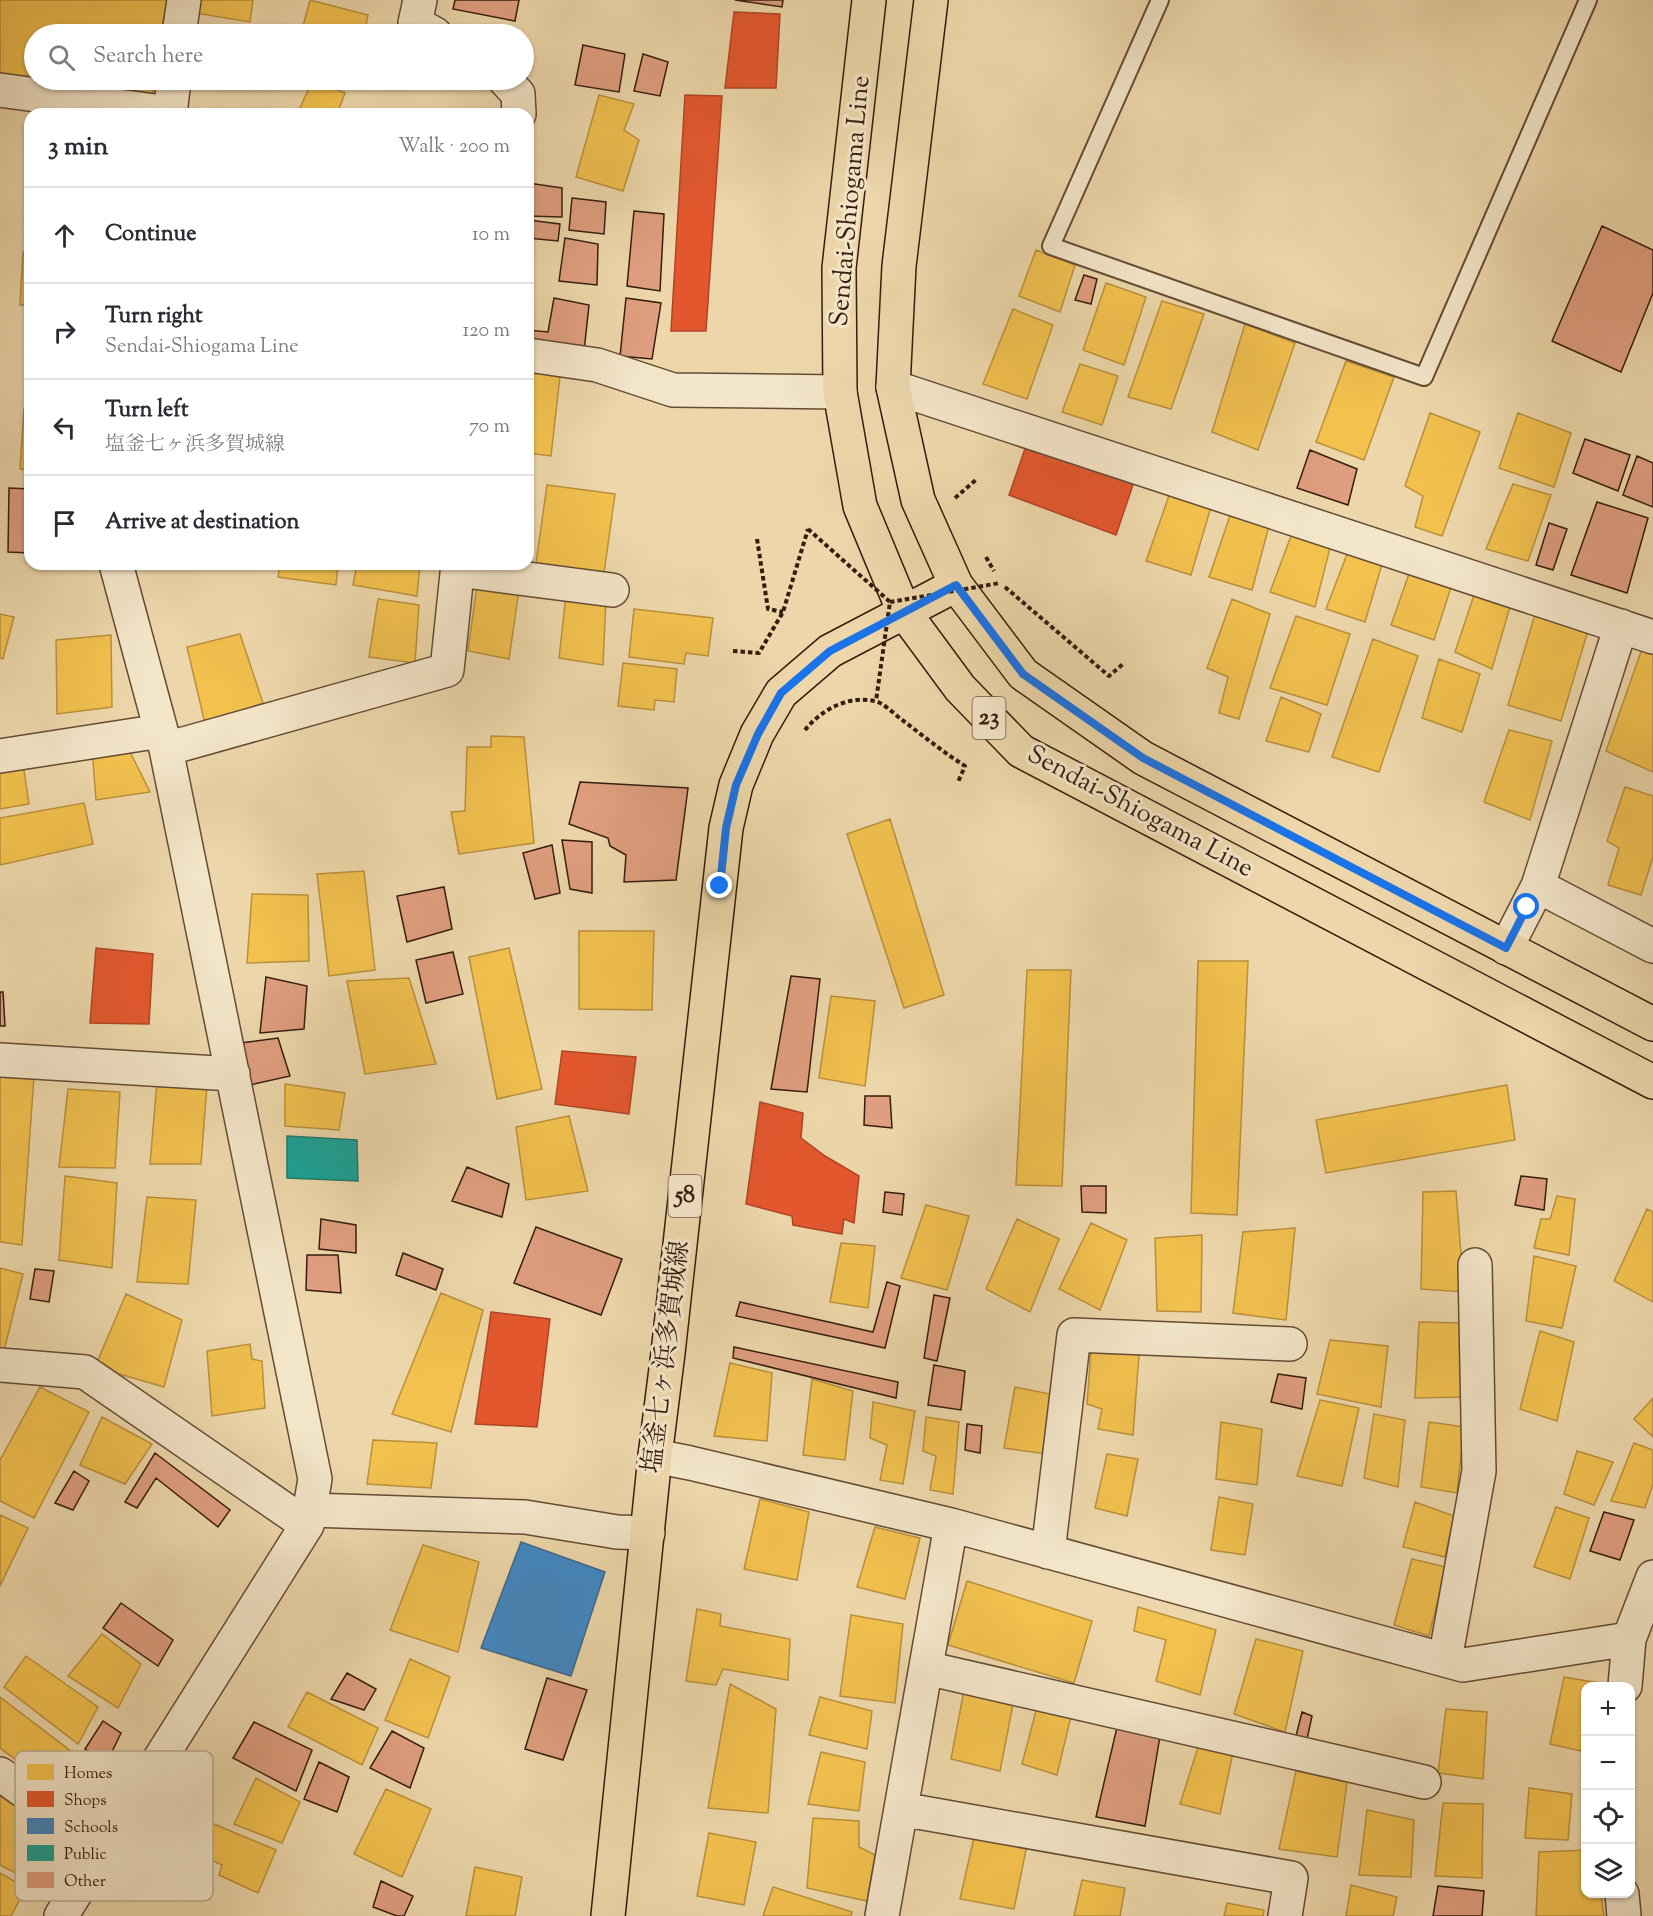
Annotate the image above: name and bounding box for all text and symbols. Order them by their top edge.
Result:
search box [24,24,534,90]
icon: search [45,41,78,74]
text: Search here [93,41,203,73]
street label: Sendai-Shiogama Line [822,74,880,328]
text: 3 min [48,129,108,166]
text: Walk · 200 m [398,133,510,162]
icon: ahead [48,219,81,252]
text: Continue [105,219,196,251]
text: 10 m [472,221,510,250]
text: Turn right [105,301,202,333]
icon: right [48,315,81,348]
text: 120 m [462,317,510,346]
text: Sendai-Shiogama Line [105,333,299,362]
text: Turn left [105,395,188,427]
icon: left [48,411,81,444]
text: 70 m [469,413,510,442]
text: 塩釜七ヶ浜多賀城線 [105,431,285,460]
icon: arrive [48,507,81,540]
text: Arrive at destination [105,507,300,539]
road number: 23 [972,697,1006,739]
street label: Sendai-Shiogama Line [1020,737,1260,887]
route end [706,872,732,898]
route start [1513,893,1539,919]
road number: 58 [668,1175,702,1217]
street label: 塩釜七ヶ浜多賀城線 [634,1239,700,1475]
map controls [1581,1682,1635,1898]
button: + [1581,1682,1635,1736]
button: − [1581,1736,1635,1790]
legend [15,1751,213,1901]
text: Homes [64,1763,112,1786]
text: Shops [64,1790,107,1813]
button: locate [1581,1790,1635,1844]
text: Schools [64,1817,118,1840]
text: Public [64,1844,107,1867]
button: layers [1581,1844,1635,1898]
text: Other [64,1871,106,1894]

